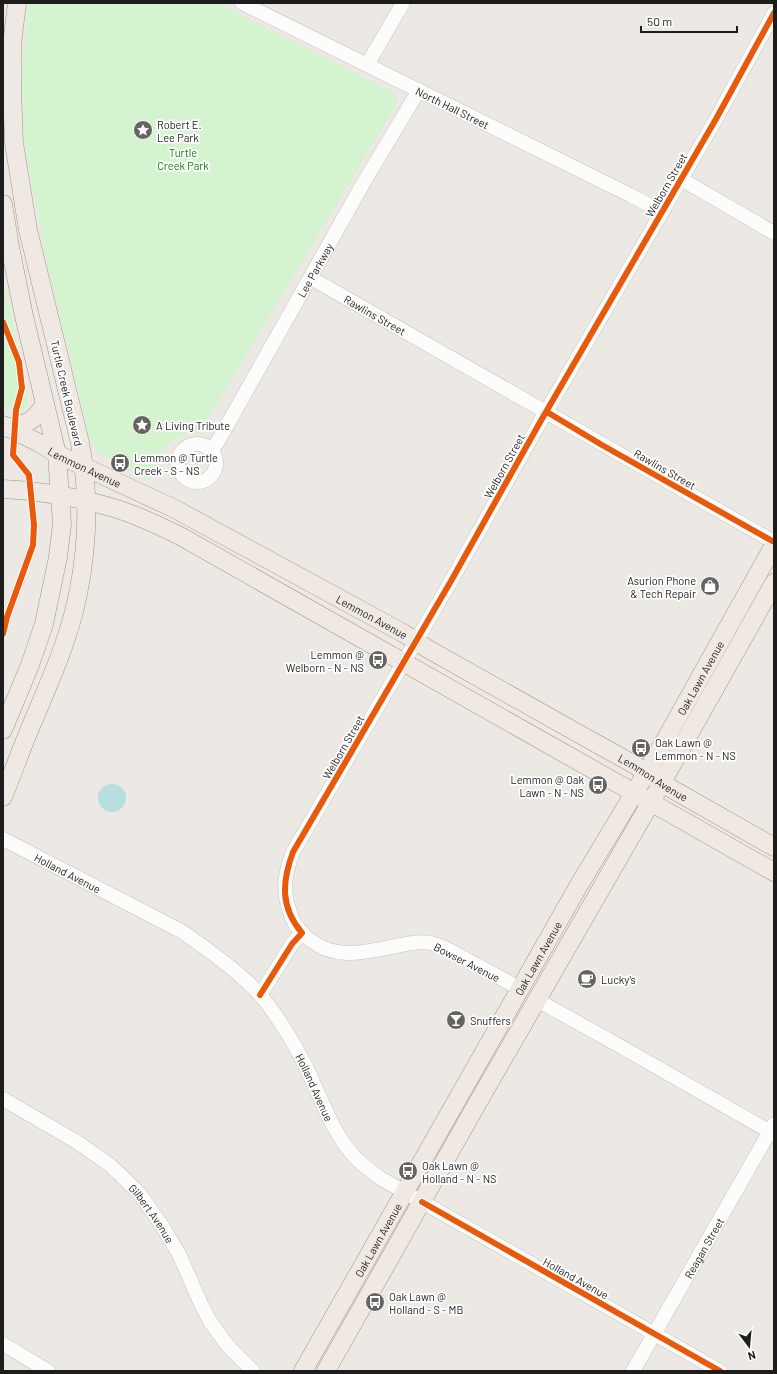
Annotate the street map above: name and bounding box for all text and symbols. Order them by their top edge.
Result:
scale bar [641,8,737,34]
text: 50 m [647,14,672,28]
street label: North Hall Street [414,84,491,131]
place label: Robert E. Lee Park [157,118,202,144]
place icon: Robert E. Lee Park [132,119,154,141]
park label: Turtle Creek Park [157,146,209,172]
street label: Welborn Street [642,151,690,219]
street label: Lee Parkway [294,240,335,299]
street label: Rawlins Street [342,292,409,337]
street label: Turtle Creek Boulevard [48,339,86,447]
place icon: A Living Tribute [131,414,153,436]
place label: A Living Tribute [156,419,230,432]
street label: Welborn Street [481,432,527,500]
street label: Lemmon Avenue [46,444,124,490]
street label: Rawlins Street [632,446,698,492]
place label: Lemmon @ Turtle Creek - S - NS [134,451,218,477]
bus stop icon: Lemmon @ Turtle Creek - S - NS [109,452,131,474]
place label: Asurion Phone & Tech Repair [627,574,696,600]
shop icon: Asurion Phone & Tech Repair [699,575,721,597]
street label: Lemmon Avenue [334,592,411,641]
street label: Oak Lawn Avenue [674,638,726,717]
place label: Lemmon @ Welborn - N - NS [286,648,364,674]
bus stop icon: Lemmon @ Welborn - N - NS [367,649,389,671]
street label: Welborn Street [319,713,367,781]
place label: Oak Lawn @ Lemmon - N - NS [655,736,736,762]
bus stop icon: Oak Lawn @ Lemmon - N - NS [630,737,652,759]
street label: Lemmon Avenue [616,751,691,803]
place label: Lemmon @ Oak Lawn - N - NS [510,773,584,799]
bus stop icon: Lemmon @ Oak Lawn - N - NS [587,774,609,796]
street label: Holland Avenue [32,850,103,895]
street label: Oak Lawn Avenue [511,919,564,997]
street label: Bowser Avenue [432,940,502,984]
cafe icon: Lucky's [576,968,598,990]
place label: Lucky's [601,973,636,986]
bar icon: Snuffers [445,1009,467,1031]
place label: Snuffers [470,1014,511,1027]
street label: Holland Avenue [294,1051,336,1123]
place label: Oak Lawn @ Holland - N - NS [422,1159,497,1185]
bus stop icon: Oak Lawn @ Holland - N - NS [397,1160,419,1182]
street label: Gilbert Avenue [127,1181,177,1245]
street label: Oak Lawn Avenue [351,1200,404,1279]
street label: Reagan Street [681,1215,726,1280]
street label: Holland Avenue [541,1255,611,1301]
place label: Oak Lawn @ Holland - S - MB [389,1290,463,1316]
bus stop icon: Oak Lawn @ Holland - S - MB [364,1291,386,1313]
north arrow [729,1326,769,1366]
text: N [747,1349,757,1363]

